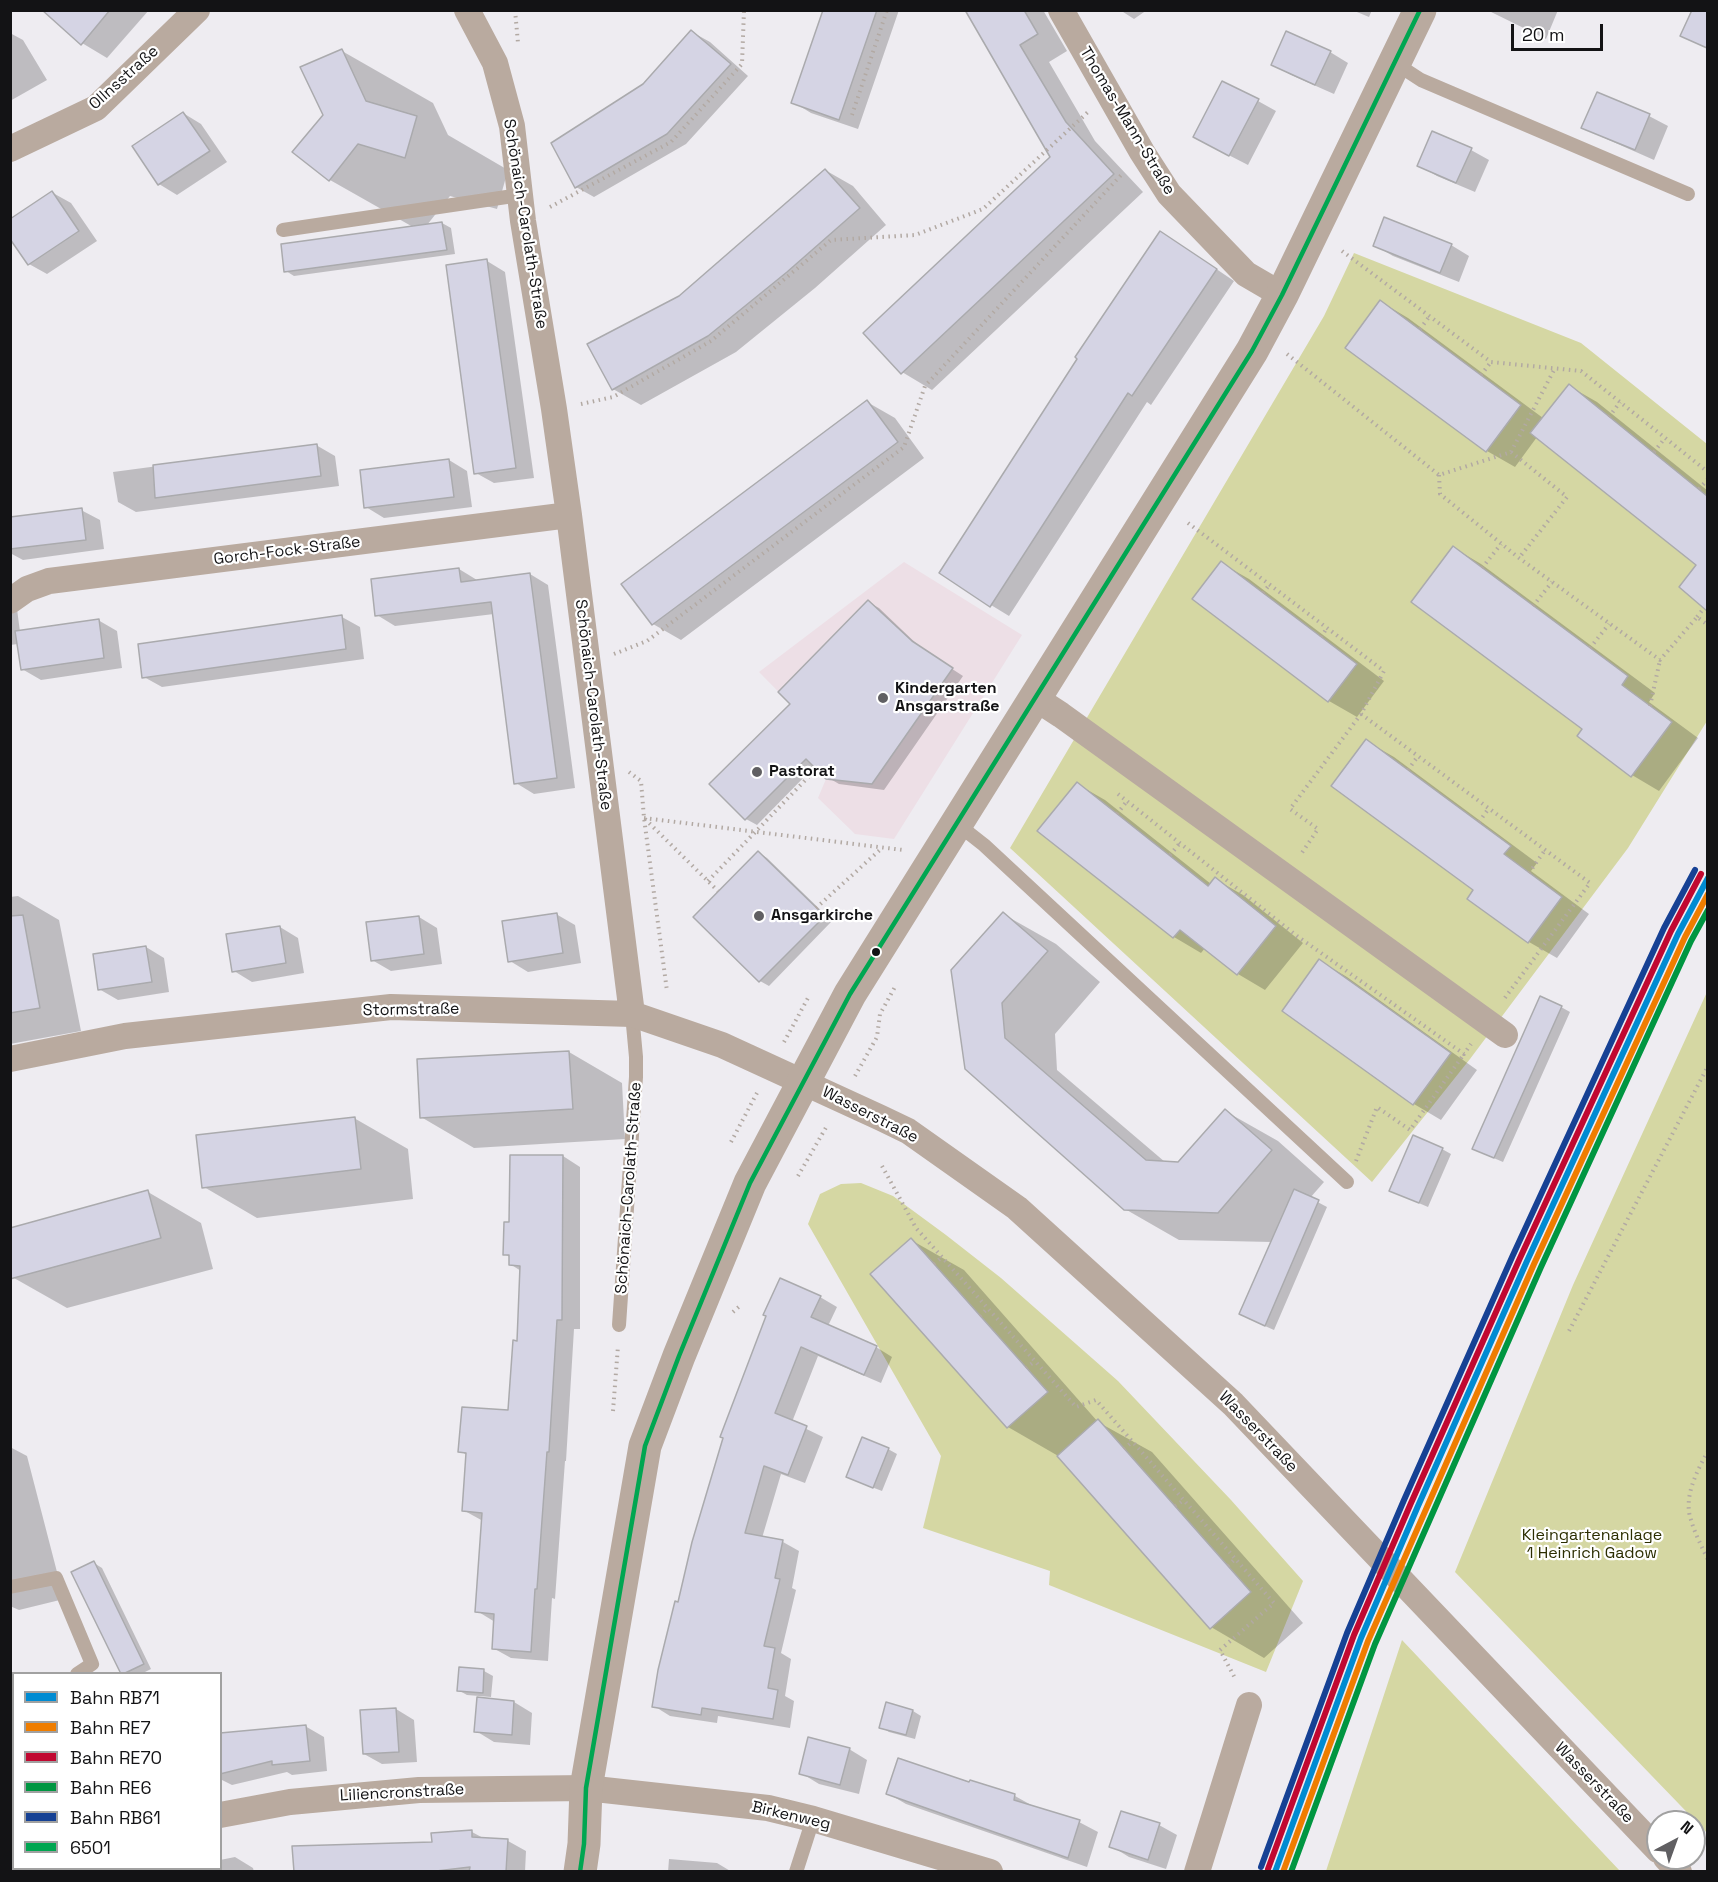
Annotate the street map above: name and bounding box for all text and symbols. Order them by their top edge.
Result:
scale bar [1514,12,1606,50]
text: 20 m [1522,23,1565,46]
street label: Ollnsstraße [85,42,163,114]
street label: Thomas-Mann-Straße [1075,43,1179,199]
street label: Schönaich-Carolath-Straße [499,118,551,330]
street label: Gorch-Fock-Straße [212,532,362,570]
street label: Schönaich-Carolath-Straße [571,598,615,812]
place label: Kindergarten Ansgarstraße [895,679,1000,717]
marker: Kindergarten Ansgarstraße [876,691,890,705]
place label: Pastorat [769,762,835,782]
marker: Pastorat [750,765,764,779]
place label: Ansgarkirche [771,906,873,926]
marker: Ansgarkirche [752,909,766,923]
unlabelled marker [870,946,882,958]
street label: Stormstraße [363,1000,459,1020]
street label: Schönaich-Carolath-Straße [612,1081,646,1295]
street label: Wasserstraße [819,1083,921,1147]
street label: Wasserstraße [1215,1387,1301,1477]
park label: Kleingartenanlage 1 Heinrich Gadow [1522,1526,1662,1564]
legend [12,1672,222,1870]
text: Bahn RB71 [70,1686,160,1709]
text: Bahn RE7 [70,1716,151,1739]
street label: Wasserstraße [1551,1738,1637,1828]
text: Bahn RE70 [70,1746,162,1769]
text: Bahn RE6 [70,1776,151,1799]
street label: Liliencronstraße [339,1780,465,1806]
street label: Birkenweg [750,1798,832,1834]
text: Bahn RB61 [70,1806,161,1829]
north arrow [1646,1810,1706,1870]
text: N [1676,1816,1698,1839]
text: 6501 [70,1836,111,1859]

